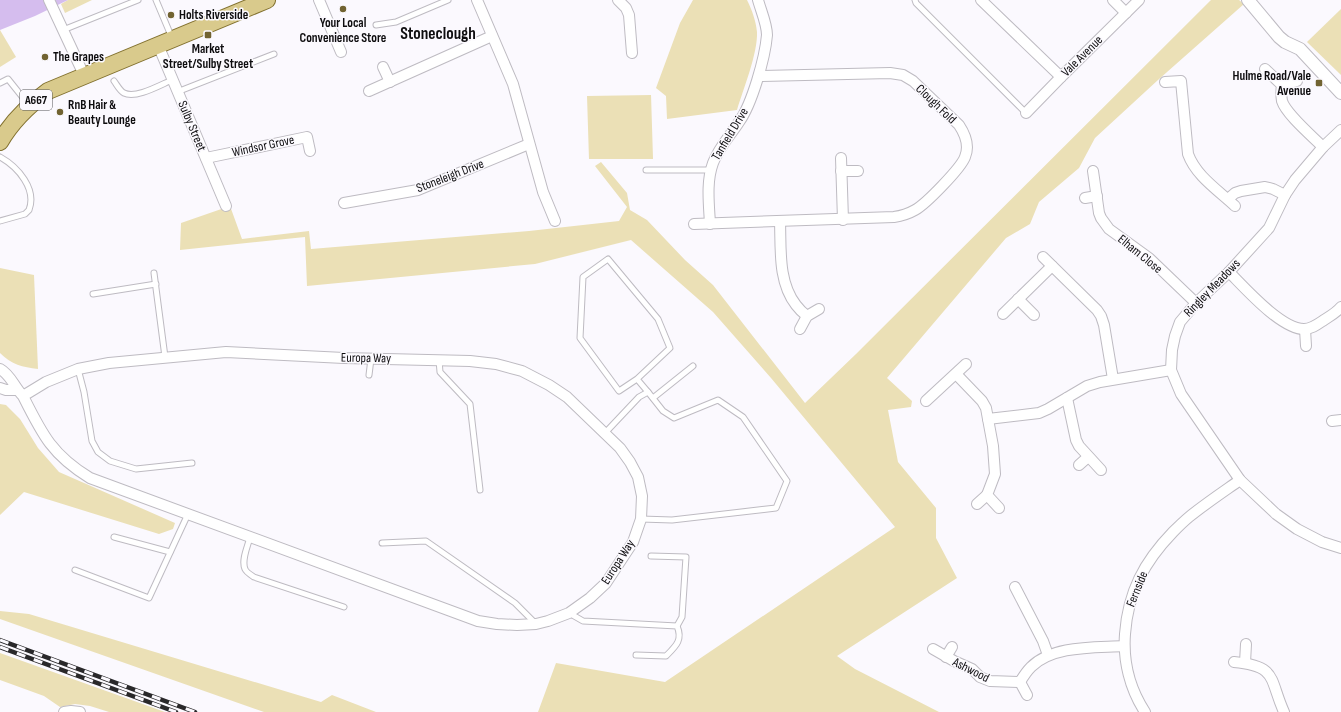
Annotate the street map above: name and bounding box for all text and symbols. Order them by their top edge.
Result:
marker: Your Local Convenience Store [338,4,348,14]
place label: Holts Riverside [179,7,249,23]
marker: Holts Riverside [166,10,176,20]
place label: Your Local Convenience Store [300,15,387,46]
district label: Stoneclough [400,24,476,44]
marker: Market Street/Sulby Street [203,30,213,40]
street label: Vale Avenue [1058,32,1106,80]
place label: Market Street/Sulby Street [163,41,254,72]
place label: The Grapes [53,49,104,65]
marker: The Grapes [40,52,50,62]
place label: Hulme Road/Vale Avenue [1233,68,1311,99]
marker: Hulme Road/Vale Avenue [1314,78,1324,88]
street label: Clough Fold [912,81,960,127]
road number: A667 [20,90,52,110]
place label: RnB Hair & Beauty Lounge [68,97,136,128]
street label: Sulby Street [174,98,210,154]
street label: Tanfield Drive [708,105,752,163]
marker: RnB Hair & Beauty Lounge [55,107,65,117]
street label: Windsor Grove [230,132,296,160]
street label: Stoneleigh Drive [414,156,486,196]
street label: Elham Close [1114,231,1166,277]
street label: Ringley Meadows [1180,255,1244,320]
street label: Europa Way [341,350,391,366]
street label: Europa Way [598,537,638,587]
street label: Fernside [1123,569,1151,609]
street label: Ashwood [949,653,992,686]

